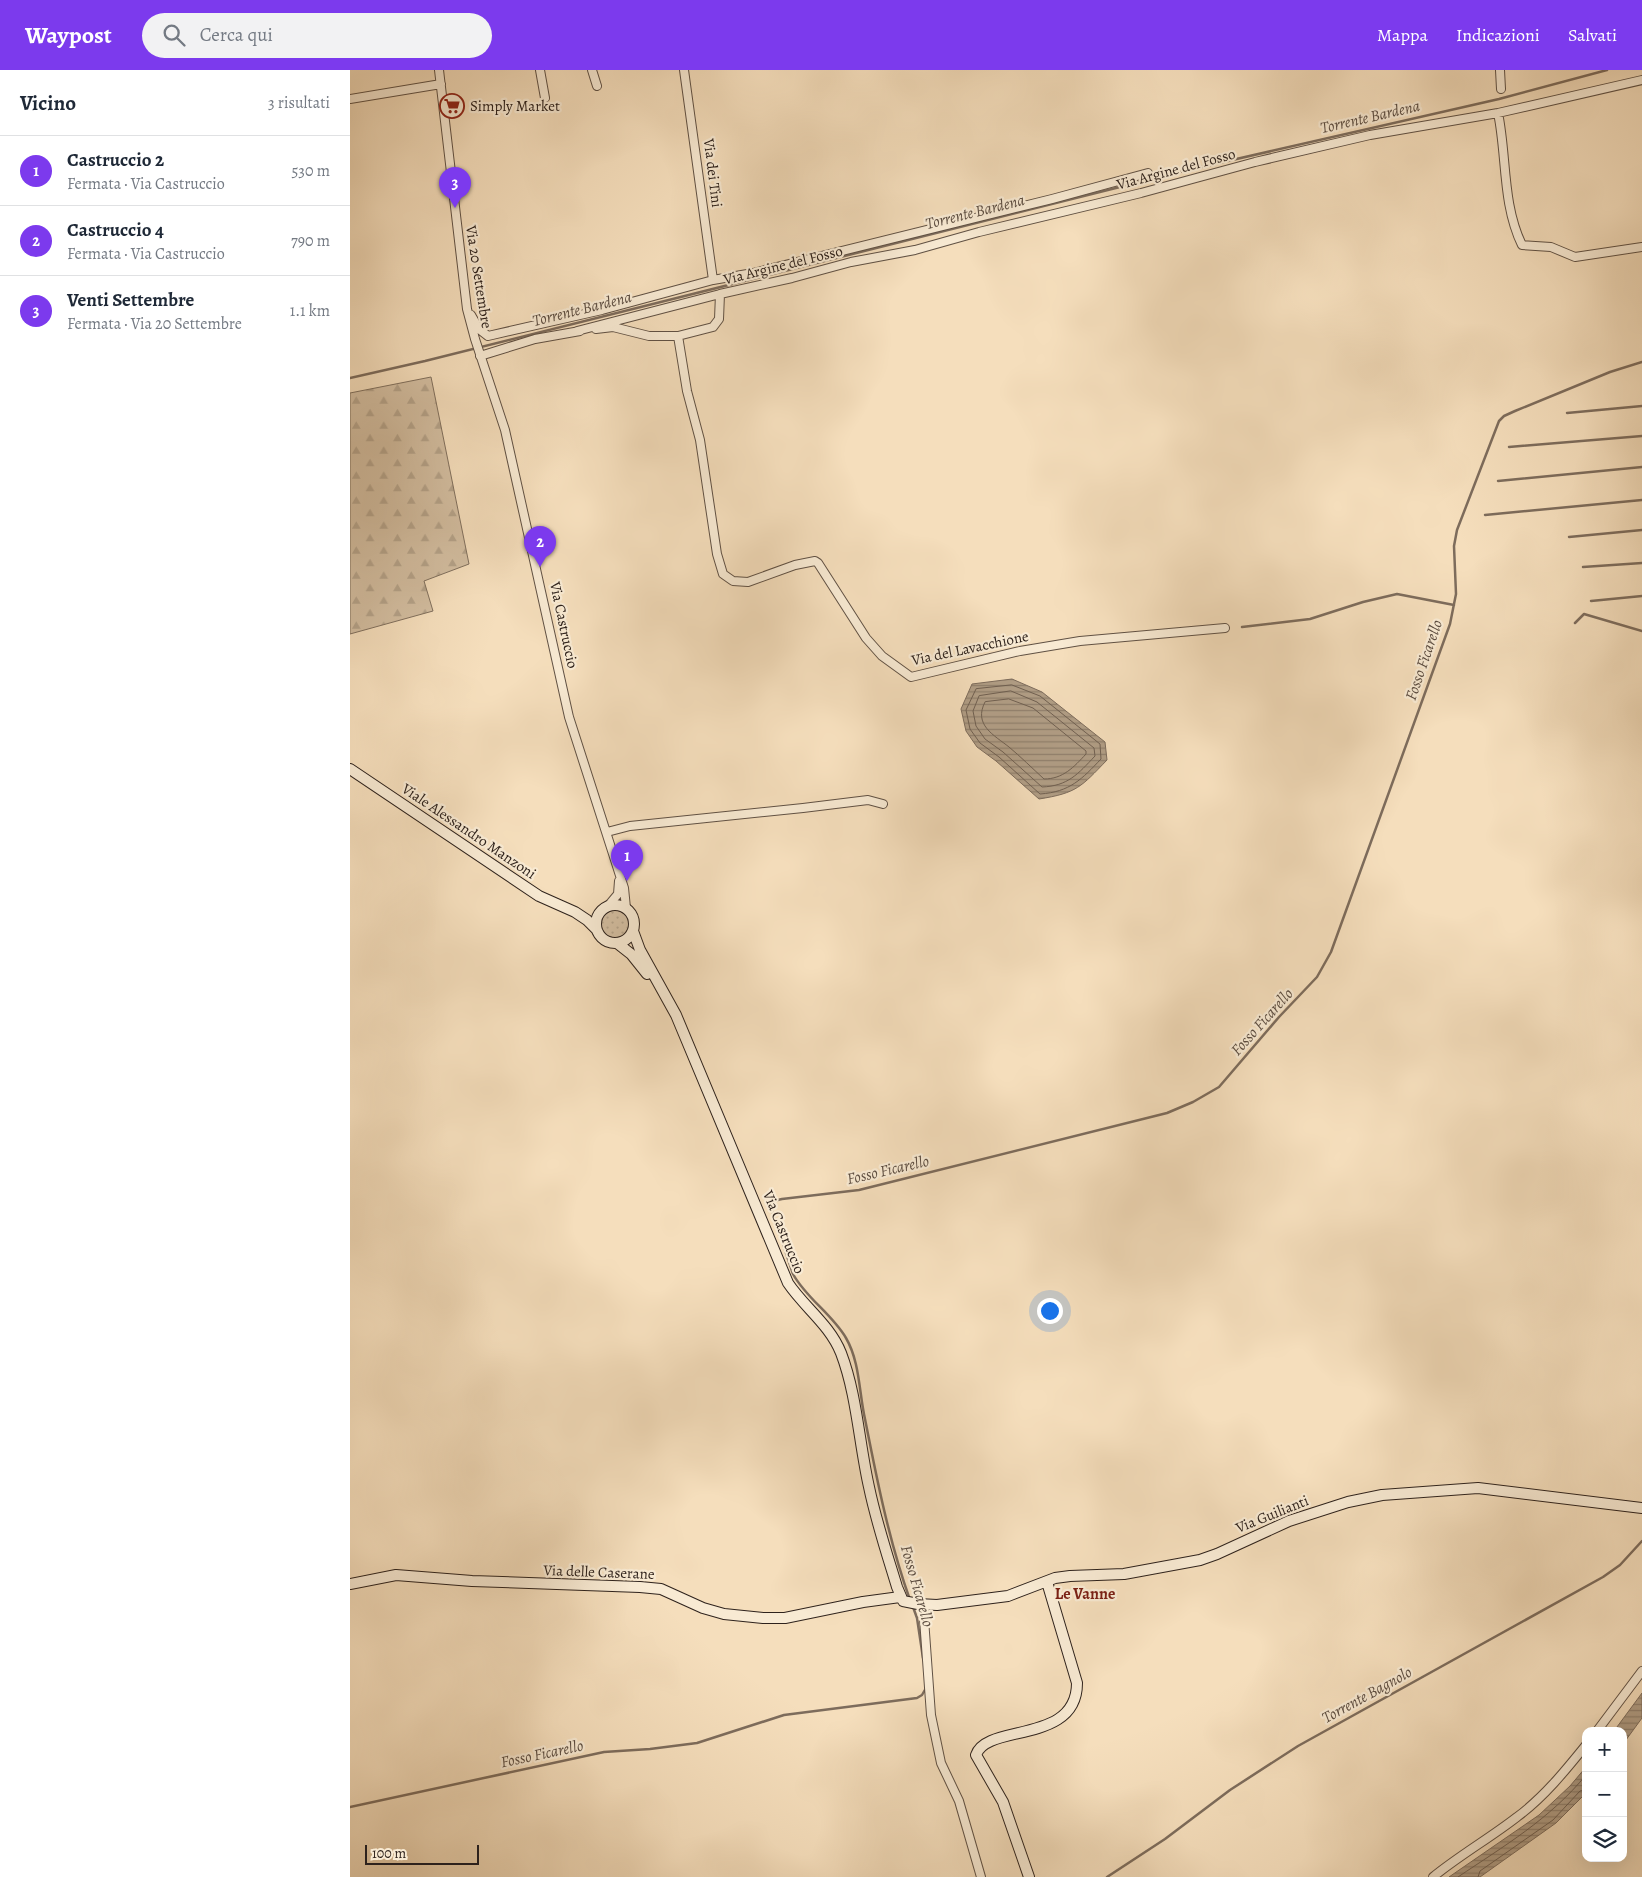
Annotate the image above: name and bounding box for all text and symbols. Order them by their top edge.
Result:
search box [142,13,492,58]
text: Waypost [25,19,112,51]
icon: search [160,21,188,49]
text: Cerca qui [200,22,273,48]
text: Mappa [1377,23,1428,47]
text: Indicazioni [1456,23,1540,47]
text: Salvati [1568,23,1617,47]
text: Vicino [20,89,76,117]
text: 3 risultati [268,92,330,114]
supermarket icon: Simply Market [439,93,465,119]
water label: Torrente Bardena [1318,95,1423,139]
place label: Simply Market [470,96,560,116]
street label: Via dei Tini [699,136,727,209]
street label: Via Argine del Fosso [1114,144,1238,195]
text: Castruccio 2 [67,147,164,173]
text: 1 [33,160,39,182]
text: 530 m [291,160,330,182]
pin: 3 [439,167,471,208]
text: Fermata · Via Castruccio [67,173,225,195]
water label: Torrente Bardena [923,189,1028,235]
text: Castruccio 4 [67,217,164,243]
street label: Via 20 Settembre [461,223,497,330]
text: 2 [32,230,40,252]
text: 790 m [291,230,330,252]
street label: Via Argine del Fosso [720,241,845,290]
text: Fermata · Via Castruccio [67,243,225,265]
water label: Torrente Bardena [530,286,635,332]
text: Venti Settembre [67,287,194,313]
text: 3 [33,300,39,322]
text: 1.1 km [290,300,330,322]
text: Fermata · Via 20 Settembre [67,313,242,335]
pin: 2 [524,526,556,567]
street label: Via Castruccio [545,579,583,670]
water label: Fosso Ficarello [1400,617,1448,703]
street label: Via del Lavacchione [909,626,1031,670]
street label: Viale Alessandro Manzoni [397,778,540,883]
pin: 1 [611,840,643,881]
water label: Fosso Ficarello [1226,984,1298,1060]
water label: Fosso Ficarello [845,1150,931,1190]
street label: Via Castruccio [758,1186,810,1277]
your location [1037,1298,1063,1324]
street label: Via Guilianti [1232,1490,1311,1538]
water label: Fosso Ficarello [895,1543,939,1629]
street label: Via delle Caserane [542,1560,655,1584]
district label: Le Vanne [1055,1583,1115,1605]
water label: Torrente Bagnolo [1318,1661,1416,1729]
map controls [1582,1727,1627,1862]
button: + [1582,1727,1627,1772]
water label: Fosso Ficarello [499,1735,585,1773]
button: − [1582,1772,1627,1817]
button: layers [1582,1817,1627,1862]
scale bar [365,1842,479,1865]
text: 100 m [372,1844,406,1863]

